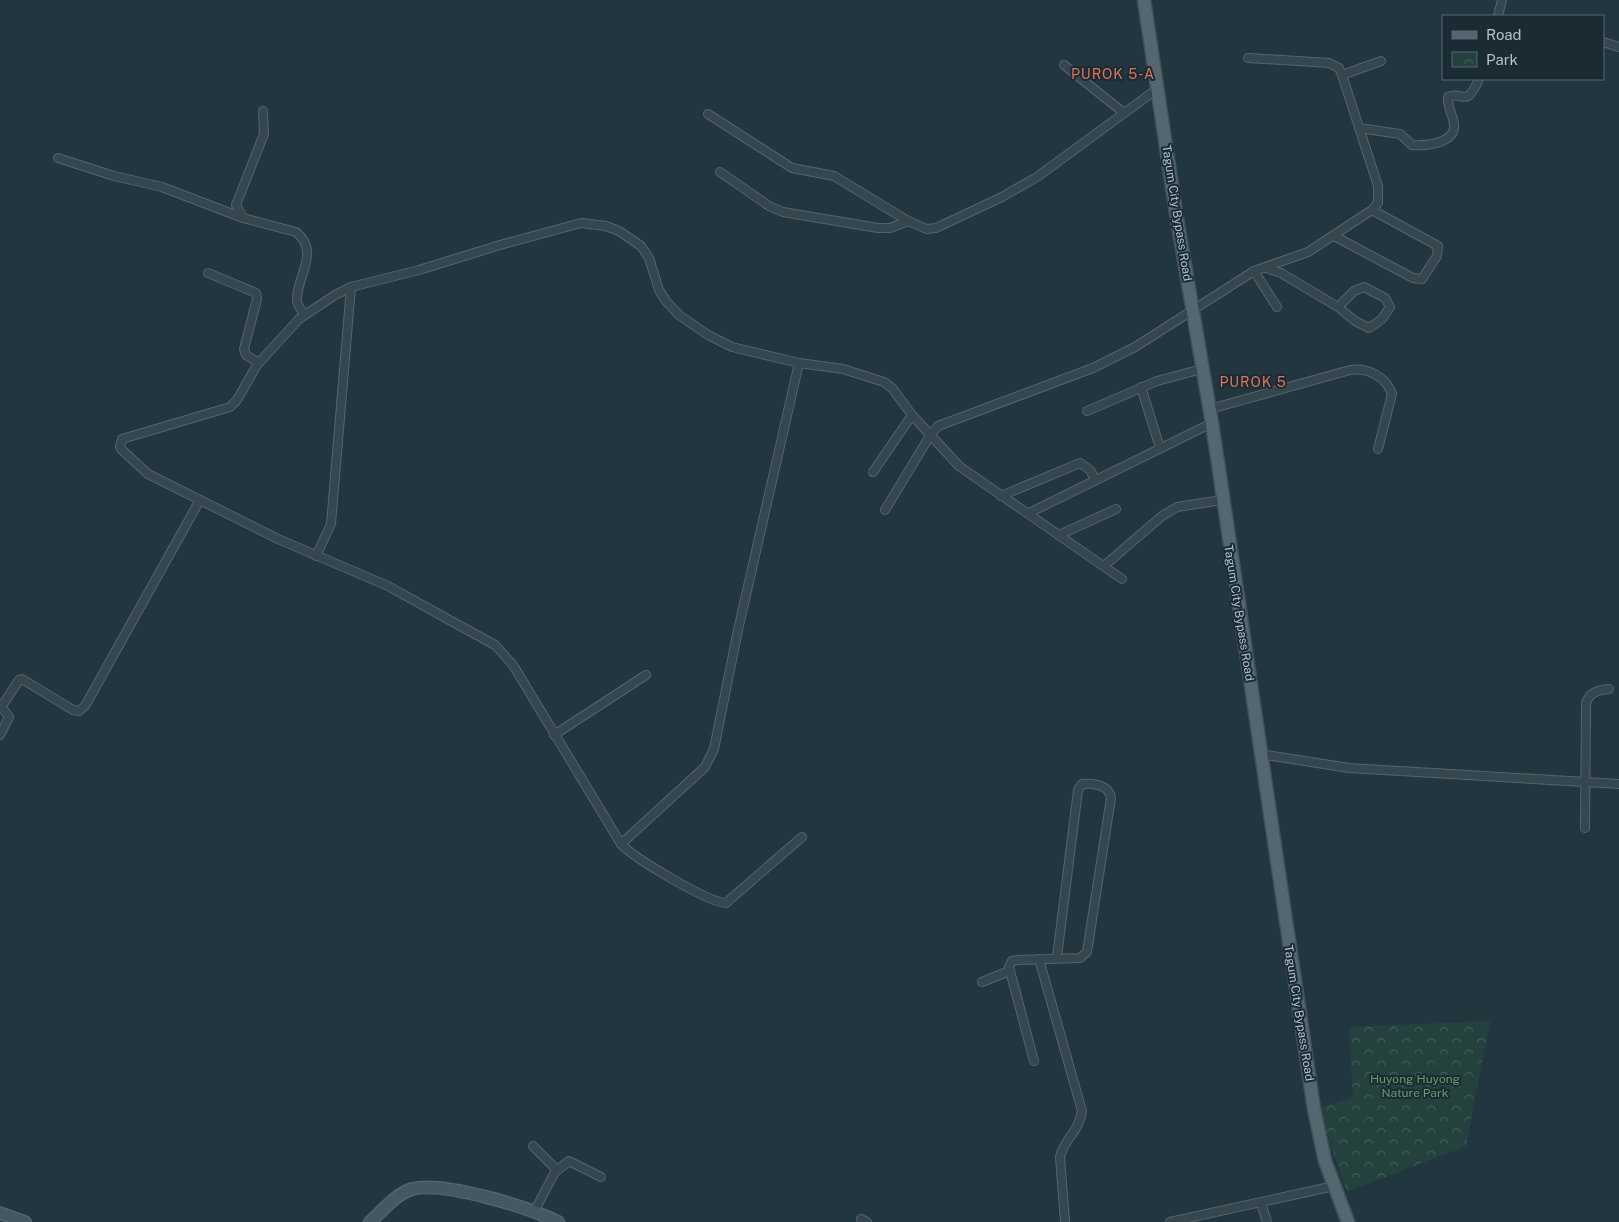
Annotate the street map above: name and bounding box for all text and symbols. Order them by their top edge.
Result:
legend [1442,15,1604,80]
text: Road [1486,26,1522,43]
text: Park [1486,51,1518,68]
district label: PUROK 5-A [1071,66,1155,82]
street label: Tagum City Bypass Road [1159,144,1195,282]
district label: PUROK 5 [1219,374,1287,390]
street label: Tagum City Bypass Road [1221,544,1257,682]
street label: Tagum City Bypass Road [1281,944,1317,1082]
park label: Huyong Huyong Nature Park [1370,1072,1460,1100]

